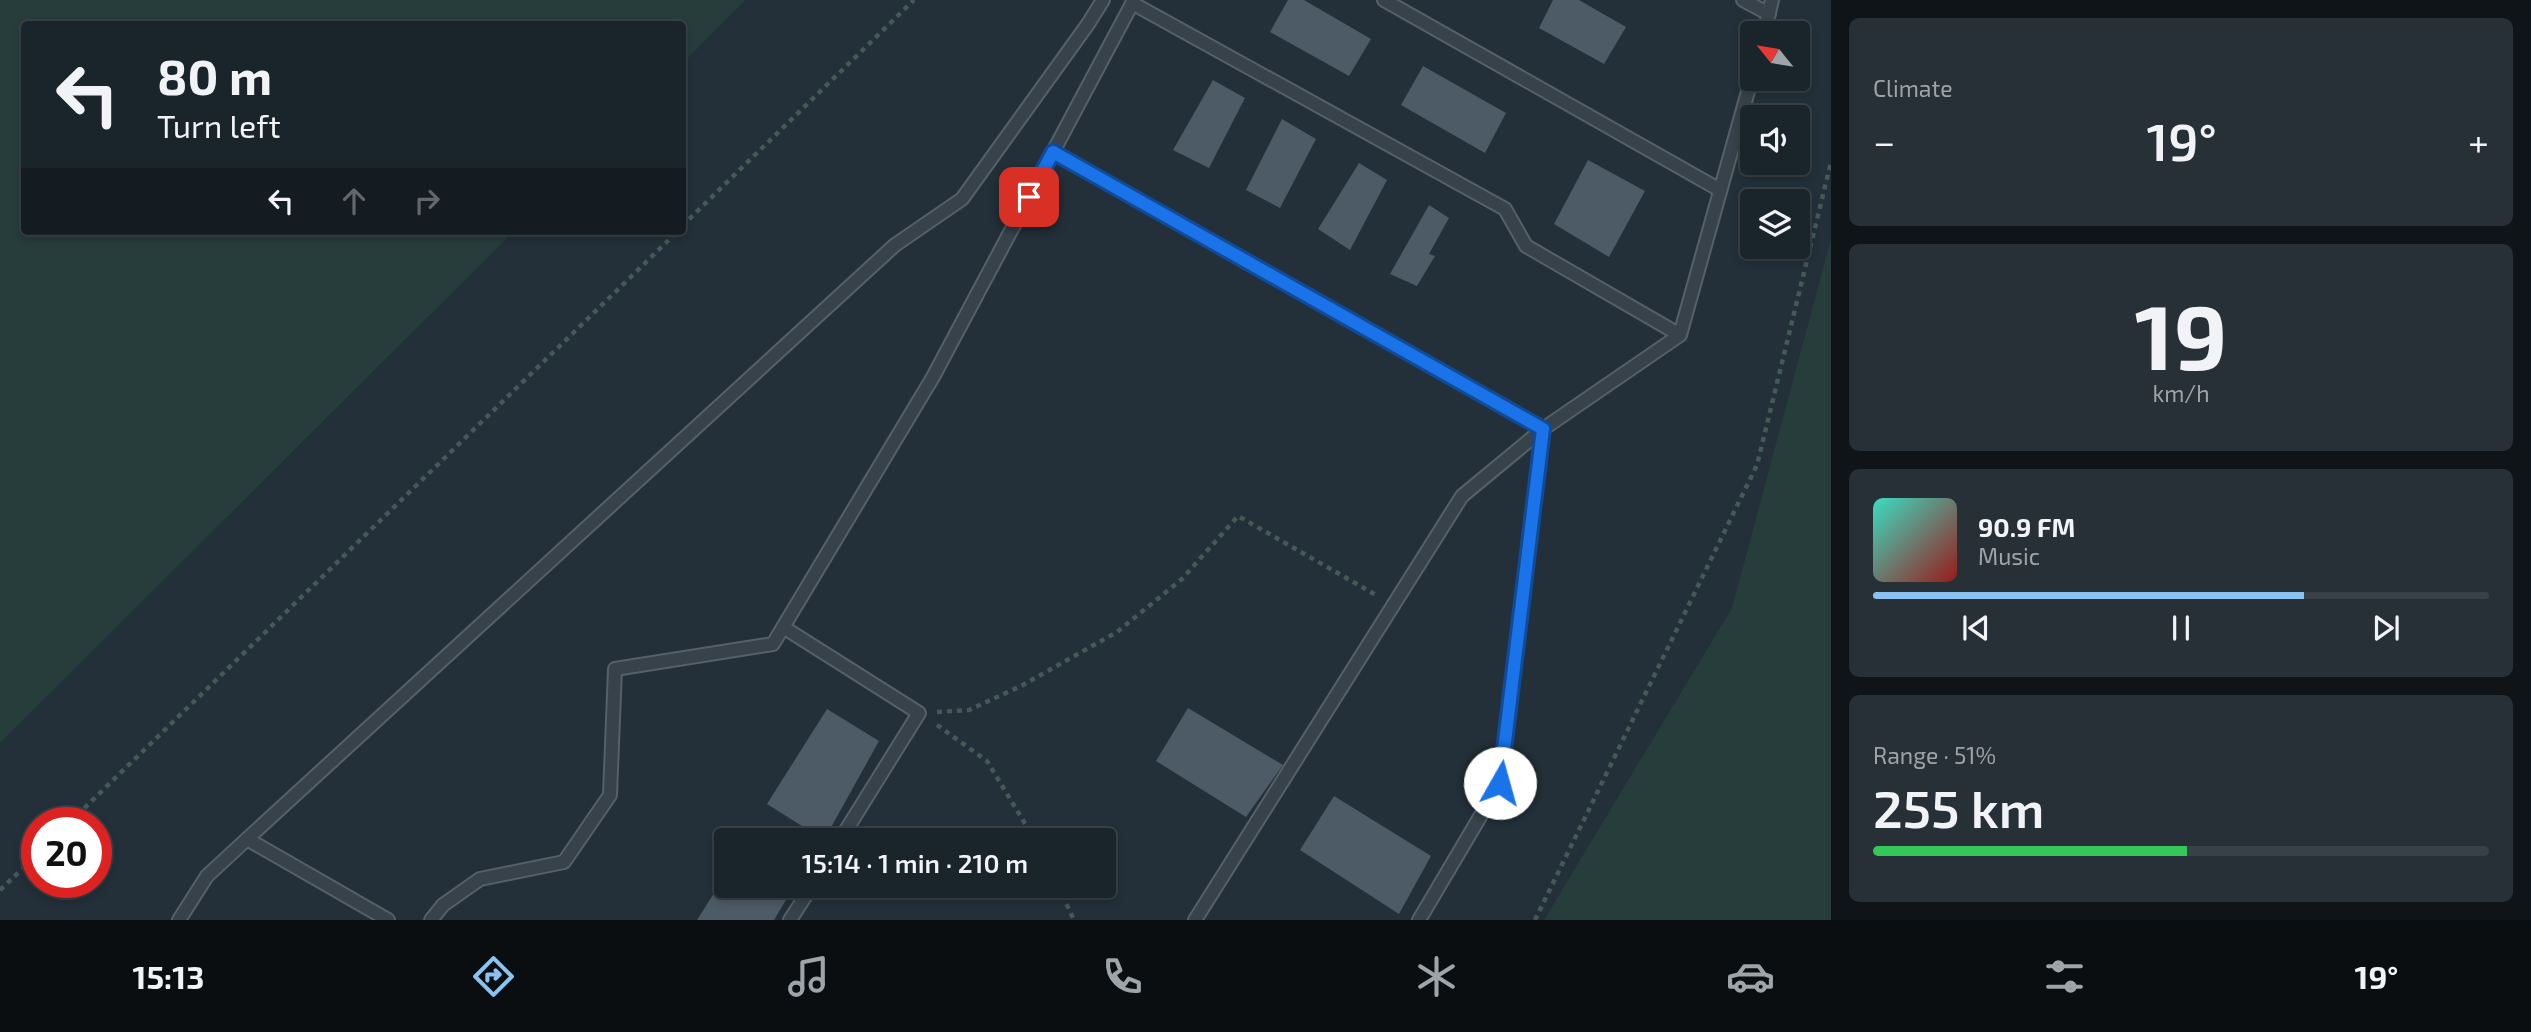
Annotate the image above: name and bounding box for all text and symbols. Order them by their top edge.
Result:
north arrow [1740,21,1810,91]
map controls [1740,21,1810,259]
text: 80 m [157,46,272,105]
icon: left [42,49,133,140]
text: Climate [1873,74,1953,102]
button: sound [1740,105,1810,175]
text: Turn left [157,106,281,144]
text: 19° [2146,109,2217,171]
text: − [1873,118,1895,164]
text: + [2468,118,2489,164]
pin [999,167,1059,227]
icon: arrive [1010,178,1048,216]
icon: left [262,182,300,220]
icon: ahead [335,182,373,220]
icon: right [408,182,446,220]
button: layers [1740,189,1810,259]
text: 19 [2134,279,2228,388]
text: km/h [2152,379,2210,407]
text: 90.9 FM [1978,511,2075,542]
text: Music [1978,542,2040,570]
icon: previous [1957,609,1995,647]
icon: pause [2162,609,2200,647]
icon: next [2367,609,2405,647]
text: Range · 51% [1873,741,1996,769]
position arrow [1463,746,1537,820]
text: 255 km [1873,776,2045,838]
speed limit sign: 20 [21,807,112,898]
text: 15:14 · 1 min · 210 m [802,847,1028,878]
icon: directions [469,952,518,1001]
icon: music [784,952,833,1001]
icon: phone [1098,952,1147,1001]
icon: climate [1412,952,1461,1001]
icon: car [1726,952,1775,1001]
icon: filters [2040,952,2089,1001]
text: 15:13 [133,957,204,995]
text: 19° [2355,957,2398,995]

